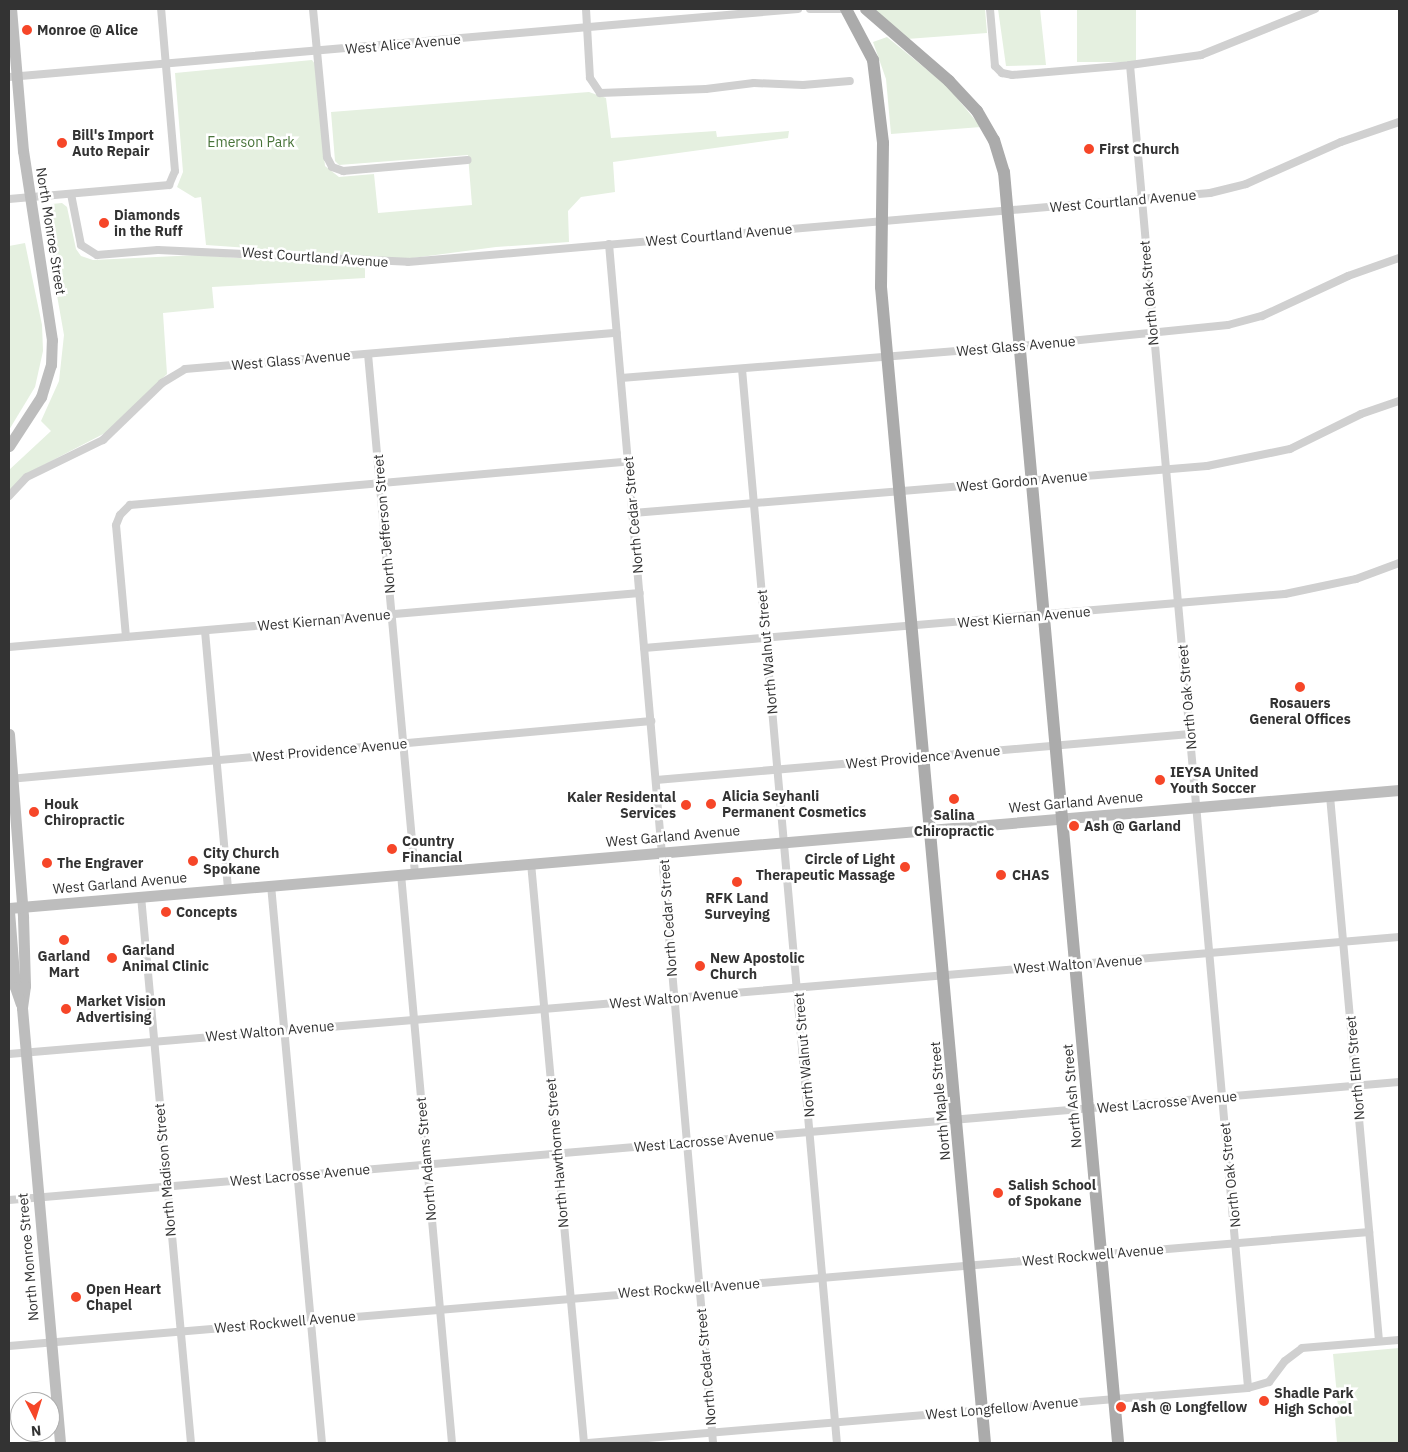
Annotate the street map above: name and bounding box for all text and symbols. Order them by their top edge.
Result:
place label: Monroe @ Alice [37,22,138,38]
marker: Monroe @ Alice [21,24,33,36]
street label: West Alice Avenue [345,31,461,57]
place label: Bill's Import Auto Repair [72,127,154,160]
park label: Emerson Park [207,134,295,150]
marker: Bill's Import Auto Repair [56,137,68,149]
place label: First Church [1099,141,1179,157]
marker: First Church [1083,143,1095,155]
street label: North Monroe Street [33,166,69,296]
street label: West Courtland Avenue [1049,186,1197,216]
place label: Diamonds in the Ruff [114,207,182,240]
marker: Diamonds in the Ruff [98,217,110,229]
street label: West Courtland Avenue [645,220,793,250]
street label: North Oak Street [1136,240,1162,346]
street label: West Courtland Avenue [241,243,389,271]
street label: West Glass Avenue [956,332,1076,360]
street label: West Glass Avenue [231,346,351,374]
street label: North Jefferson Street [370,453,398,595]
street label: North Cedar Street [619,456,647,574]
street label: West Gordon Avenue [956,467,1088,495]
street label: North Walnut Street [753,589,781,715]
street label: West Kiernan Avenue [957,603,1091,631]
street label: West Kiernan Avenue [257,606,391,634]
street label: North Oak Street [1174,644,1200,750]
marker: Rosauers General Offices [1294,681,1306,693]
place label: Rosauers General Offices [1249,695,1351,728]
street label: West Providence Avenue [252,735,408,765]
street label: West Providence Avenue [845,742,1001,772]
place label: IEYSA United Youth Soccer [1170,764,1258,796]
marker: IEYSA United Youth Soccer [1154,774,1166,786]
place label: Alicia Seyhanli Permanent Cosmetics [722,788,866,820]
street label: West Garland Avenue [1008,788,1144,816]
place label: Kaler Residental Services [567,789,676,822]
marker: Salina Chiropractic [948,793,960,805]
place label: Houk Chiropractic [44,796,125,829]
marker: Alicia Seyhanli Permanent Cosmetics [704,797,718,811]
marker: Kaler Residental Services [680,799,692,811]
marker: Houk Chiropractic [28,806,40,818]
place label: Salina Chiropractic [914,807,994,840]
place label: Ash @ Garland [1084,818,1181,834]
marker: Ash @ Garland [1068,820,1080,832]
street label: West Garland Avenue [605,822,741,850]
place label: Country Financial [402,833,462,866]
marker: Country Financial [386,843,398,855]
place label: City Church Spokane [203,845,279,878]
place label: Circle of Light Therapeutic Massage [756,851,895,884]
place label: The Engraver [57,855,143,871]
marker: City Church Spokane [187,855,199,867]
marker: The Engraver [41,857,53,869]
street label: North Cedar Street [656,859,680,977]
marker: Circle of Light Therapeutic Massage [899,861,911,873]
place label: CHAS [1012,867,1050,883]
marker: CHAS [994,868,1008,882]
street label: West Garland Avenue [52,869,188,897]
marker: RFK Land Surveying [731,876,743,888]
place label: RFK Land Surveying [704,890,770,922]
place label: Concepts [176,904,237,920]
marker: Concepts [160,906,172,918]
marker: Garland Mart [58,934,70,946]
place label: Garland Animal Clinic [122,942,209,974]
place label: Garland Mart [38,948,90,980]
place label: New Apostolic Church [710,950,805,982]
street label: West Walton Avenue [1013,951,1143,977]
marker: Garland Animal Clinic [106,952,118,964]
marker: New Apostolic Church [694,960,706,972]
street label: West Walton Avenue [609,984,739,1012]
street label: North Walnut Street [790,992,818,1118]
place label: Market Vision Advertising [76,993,166,1026]
marker: Market Vision Advertising [60,1003,72,1015]
street label: North Elm Street [1342,1015,1368,1121]
street label: West Walton Avenue [205,1017,335,1045]
street label: North Maple Street [926,1041,954,1161]
street label: North Ash Street [1059,1043,1085,1149]
street label: North Hawthorne Street [542,1077,572,1229]
street label: West Lacrosse Avenue [1096,1088,1238,1116]
street label: North Adams Street [412,1096,440,1222]
street label: North Madison Street [151,1103,179,1237]
street label: North Oak Street [1216,1122,1244,1228]
street label: West Lacrosse Avenue [633,1127,775,1155]
street label: West Lacrosse Avenue [229,1161,371,1189]
place label: Salish School of Spokane [1008,1177,1096,1210]
marker: Salish School of Spokane [992,1187,1004,1199]
street label: North Monroe Street [14,1192,42,1322]
street label: West Rockwell Avenue [1022,1240,1164,1270]
street label: West Rockwell Avenue [618,1275,760,1301]
place label: Open Heart Chapel [86,1281,161,1314]
marker: Open Heart Chapel [70,1291,82,1303]
street label: West Rockwell Avenue [214,1307,356,1337]
street label: North Cedar Street [692,1308,720,1426]
place label: Shadle Park High School [1274,1385,1354,1418]
north arrow [10,1392,60,1442]
street label: West Longfellow Avenue [925,1393,1079,1423]
marker: Shadle Park High School [1258,1395,1270,1407]
place label: Ash @ Longfellow [1131,1399,1247,1415]
marker: Ash @ Longfellow [1115,1401,1127,1413]
text: N [30,1422,42,1440]

